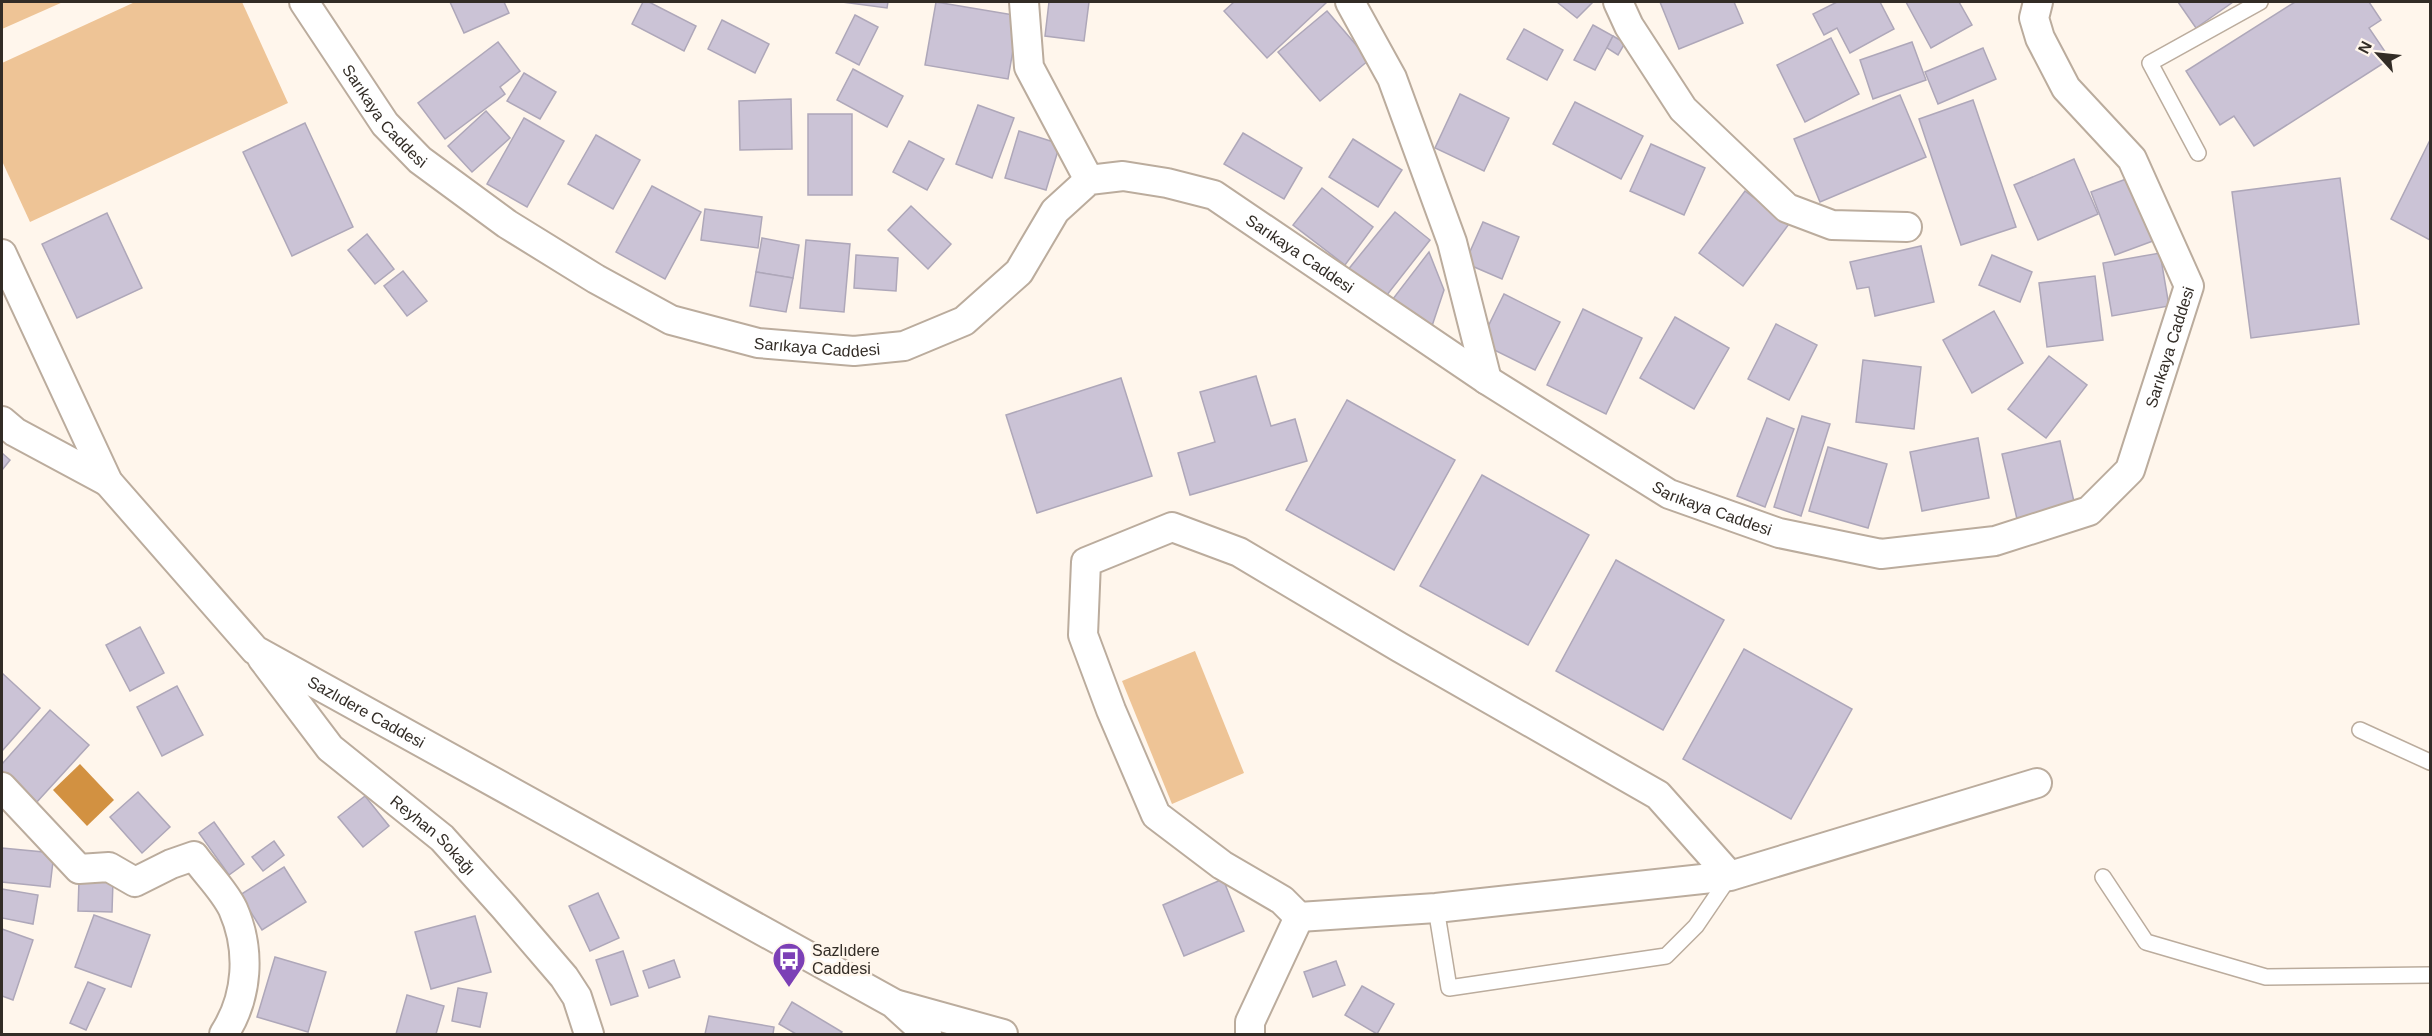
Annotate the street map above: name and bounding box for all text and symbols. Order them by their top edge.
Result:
north arrow [2348,24,2408,84]
text: N [2355,38,2375,56]
street label: Sarıkaya Caddesi [339,61,430,171]
street label: Sarıkaya Caddesi [1243,211,1357,296]
street label: Sarıkaya Caddesi [2142,284,2197,410]
street label: Sarıkaya Caddesi [753,334,881,360]
street label: Sarıkaya Caddesi [1649,477,1774,538]
street label: Sazlıdere Caddesi [305,673,428,751]
street label: Reyhan Sokağı [387,792,479,878]
bus stop icon: Sazlıdere Caddesi [771,941,807,988]
place label: Sazlıdere Caddesi [812,942,880,977]

